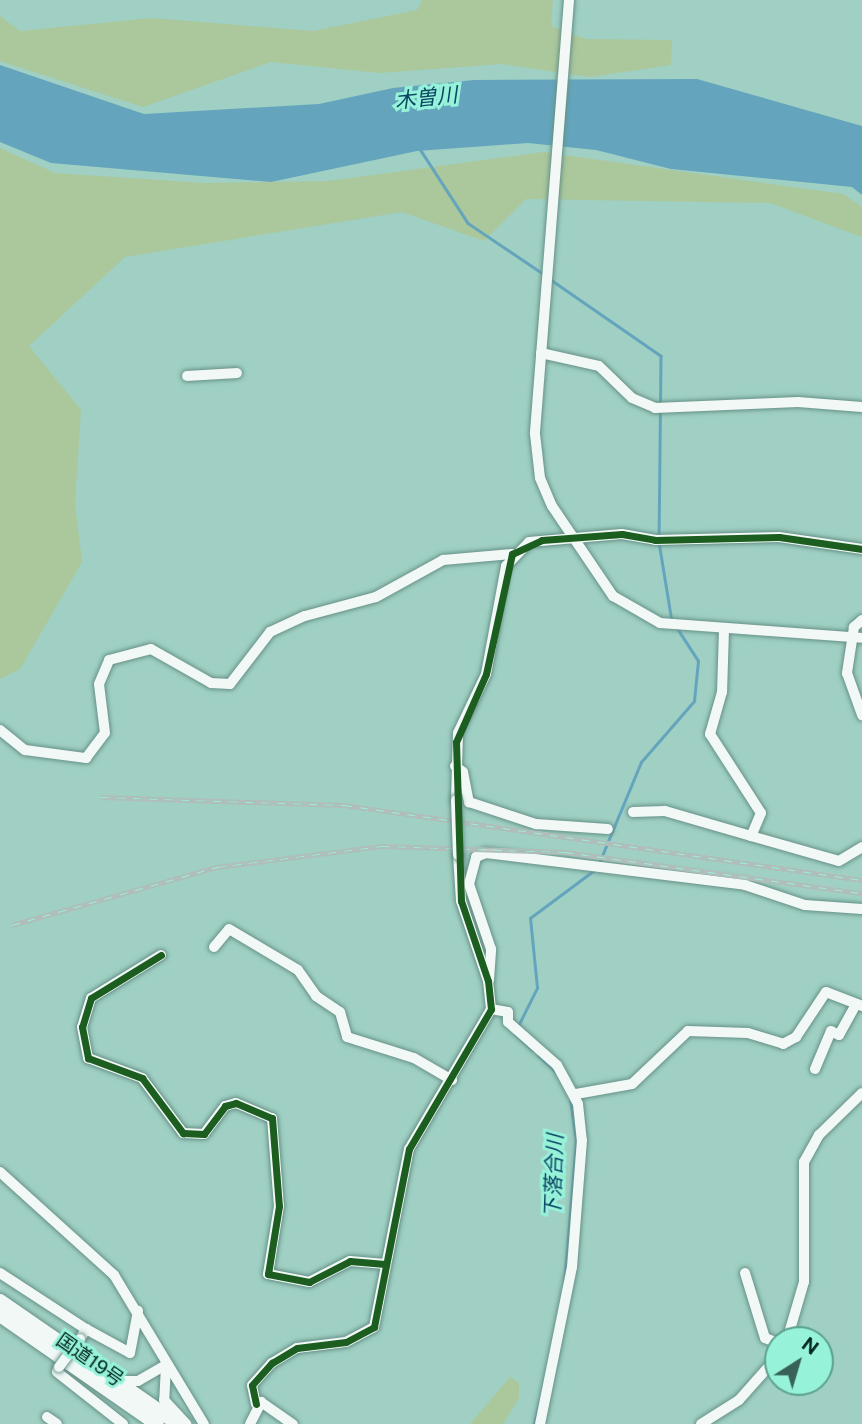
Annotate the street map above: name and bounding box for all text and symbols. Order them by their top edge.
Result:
water label: 木曽川 [393,82,459,114]
water label: 下落合川 [540,1134,568,1218]
north arrow [764,1326,834,1396]
street label: 国道19号 [52,1329,128,1391]
text: N [798,1333,823,1359]

